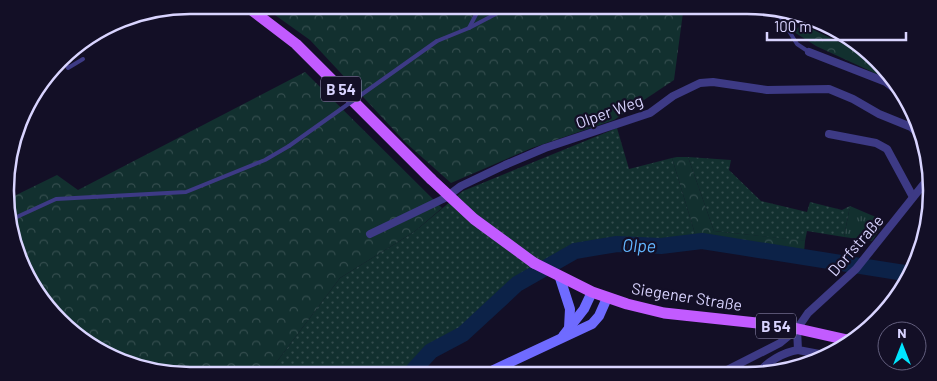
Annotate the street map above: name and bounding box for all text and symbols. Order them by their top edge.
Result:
scale bar [767,10,906,42]
text: 100 m [774,17,812,35]
road number: B 54 [321,76,361,102]
street label: Olper Weg [573,90,645,132]
street label: Dorfstraße [823,210,887,280]
water label: Olpe [622,234,656,256]
street label: Siegener Straße [630,278,744,314]
road number: B 54 [756,314,796,338]
north arrow [877,321,927,371]
text: N [897,324,907,341]

